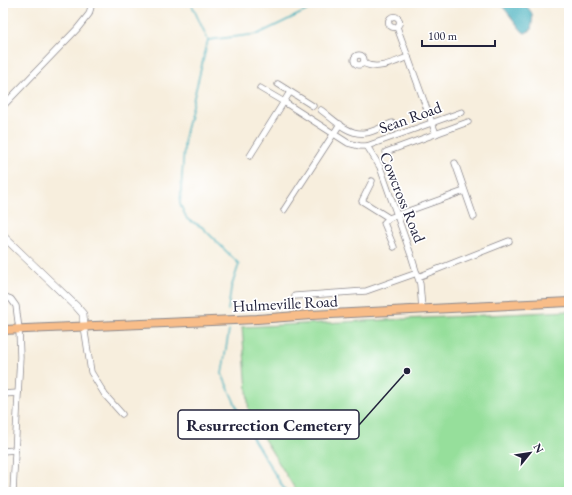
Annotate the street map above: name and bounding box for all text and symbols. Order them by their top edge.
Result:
scale bar [422,22,495,48]
text: 100 m [428,28,458,44]
street label: Sean Road [376,96,445,138]
street label: Cowcross Road [375,149,431,247]
street label: Hulmeville Road [232,290,339,317]
callout: Resurrection Cemetery [178,410,359,439]
text: Resurrection Cemetery [186,414,353,436]
north arrow [510,433,550,473]
text: N [530,441,547,455]

